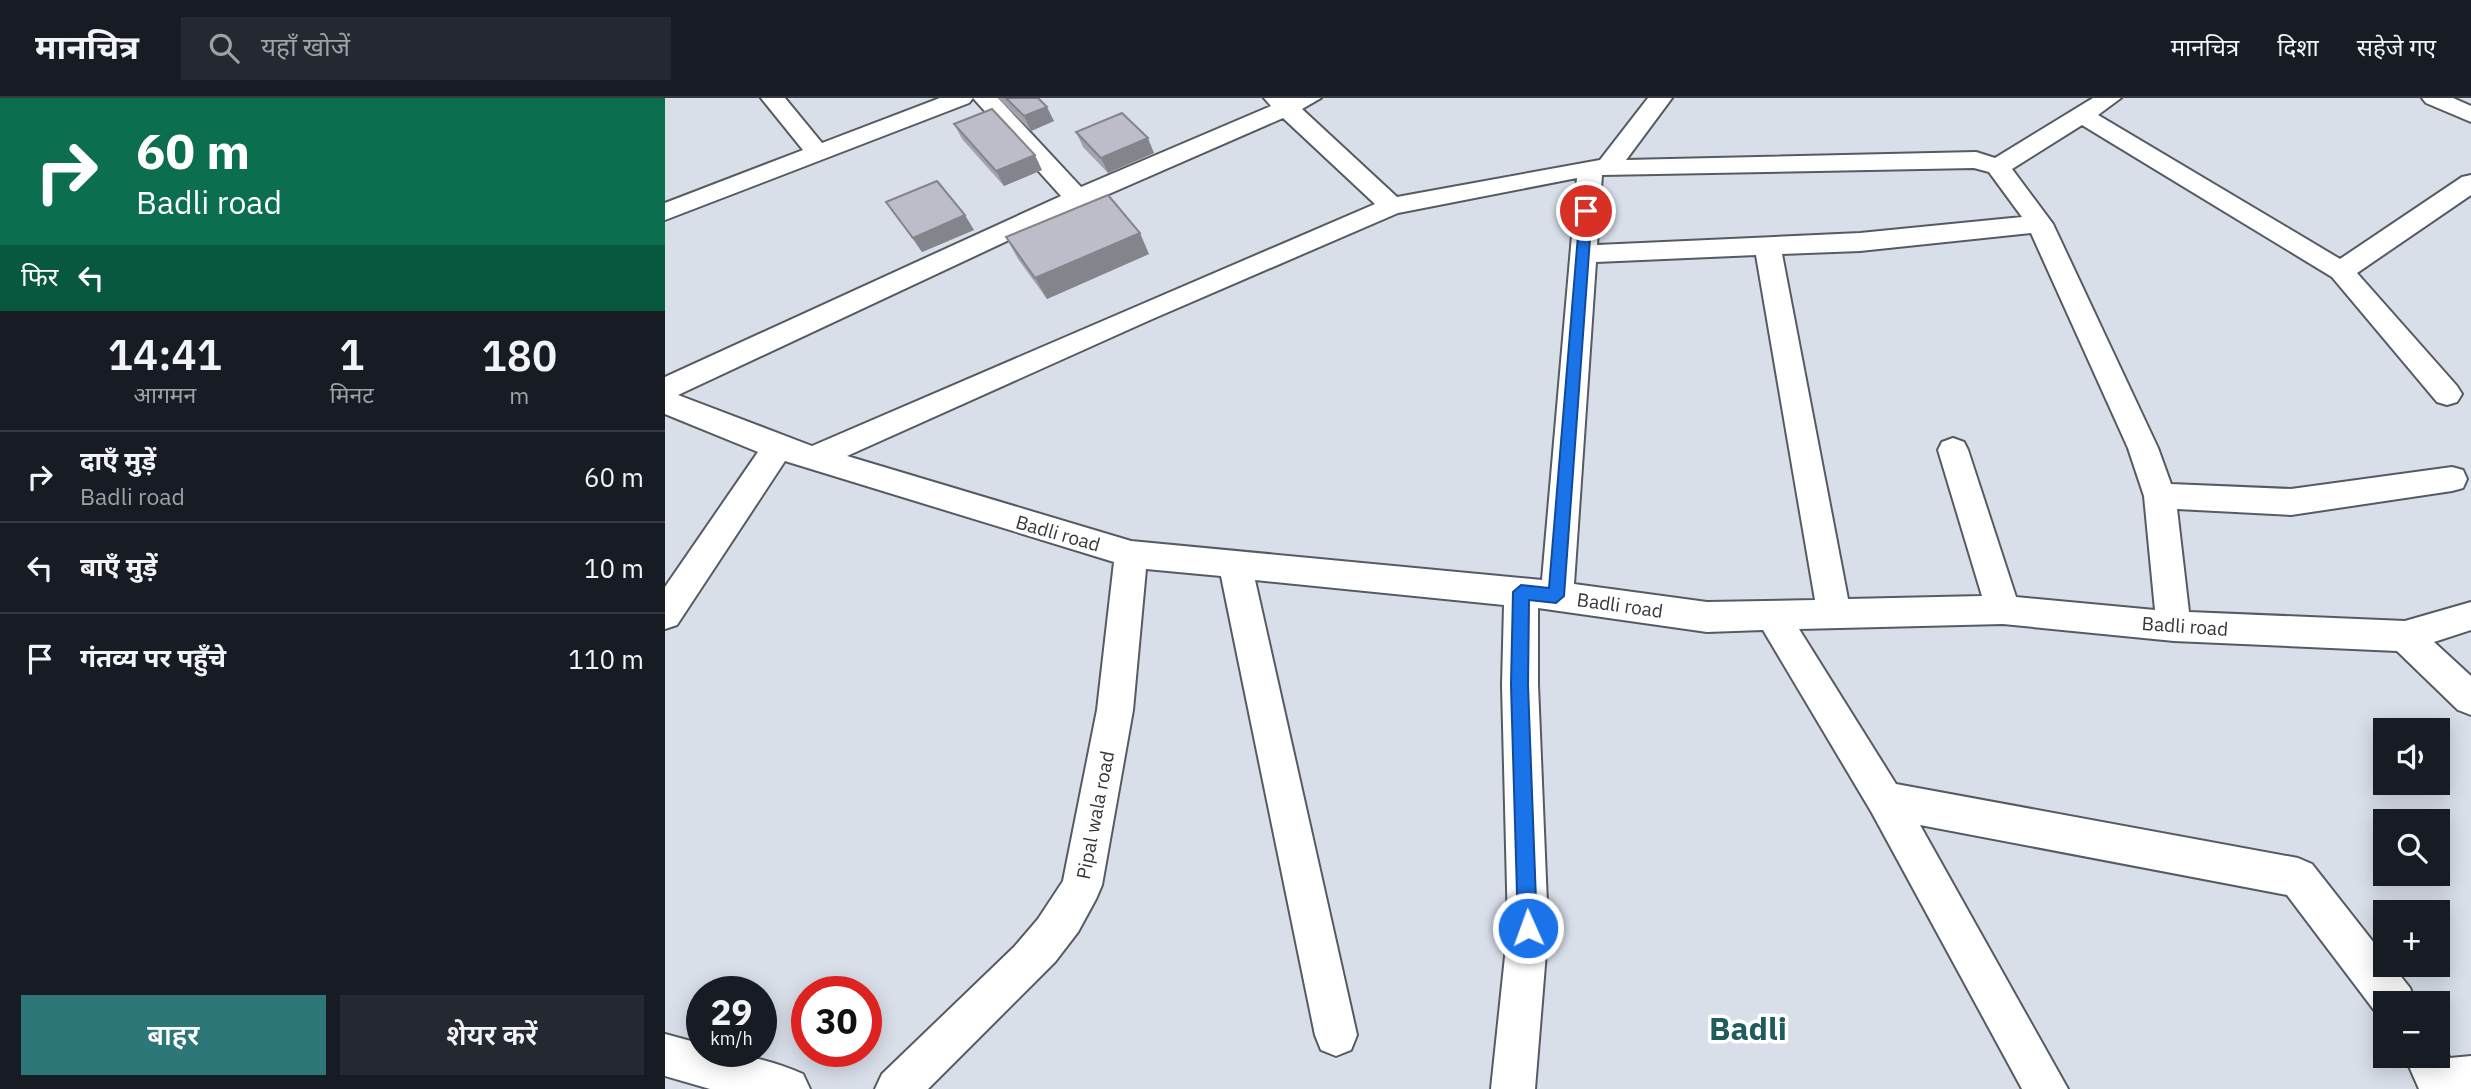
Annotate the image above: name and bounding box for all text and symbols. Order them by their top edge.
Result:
search box [181,17,671,80]
text: मानचित्र [35,25,139,68]
icon: search [205,29,243,67]
text: यहाँ खोजें [261,29,350,63]
text: मानचित्र [2171,31,2239,63]
text: दिशा [2277,31,2319,63]
text: सहेजे गए [2357,31,2436,63]
text: 60 m [136,119,250,182]
icon: right [21,126,112,217]
text: Badli road [136,181,282,223]
pin [1556,181,1616,241]
icon: arrive [1567,192,1605,230]
text: फिर [21,259,58,293]
icon: left [72,259,110,297]
text: 14:41 [108,327,222,382]
text: 1 [339,327,364,382]
text: 180 [482,328,557,383]
text: आगमन [133,379,196,409]
text: मिनट [330,379,374,409]
text: m [509,380,529,410]
text: दाएँ मुड़ें [80,443,156,477]
icon: right [21,458,59,496]
text: 60 m [584,460,644,494]
text: Badli road [80,481,185,511]
street label: Badli road [1013,510,1103,556]
icon: left [21,549,59,587]
text: बाएँ मुड़ें [80,549,157,583]
text: 10 m [584,551,644,585]
street label: Badli road [1575,587,1665,623]
street label: Badli road [2141,611,2229,641]
icon: arrive [21,640,59,678]
text: गंतव्य पर पहुँचे [80,640,226,674]
text: 110 m [568,642,644,676]
map controls [2373,718,2450,1068]
button: sound [2373,718,2450,795]
street label: Pipal wala road [1071,749,1119,881]
button: search [2373,809,2450,886]
position arrow [1491,891,1565,965]
button: + [2373,900,2450,977]
speed limit sign: 30 [791,976,882,1067]
text: 29 [710,989,753,1035]
button: − [2373,991,2450,1068]
button: बाहर [21,995,326,1075]
button: शेयर करें [340,995,644,1075]
district label: Badli [1709,1007,1787,1049]
text: km/h [710,1027,753,1050]

